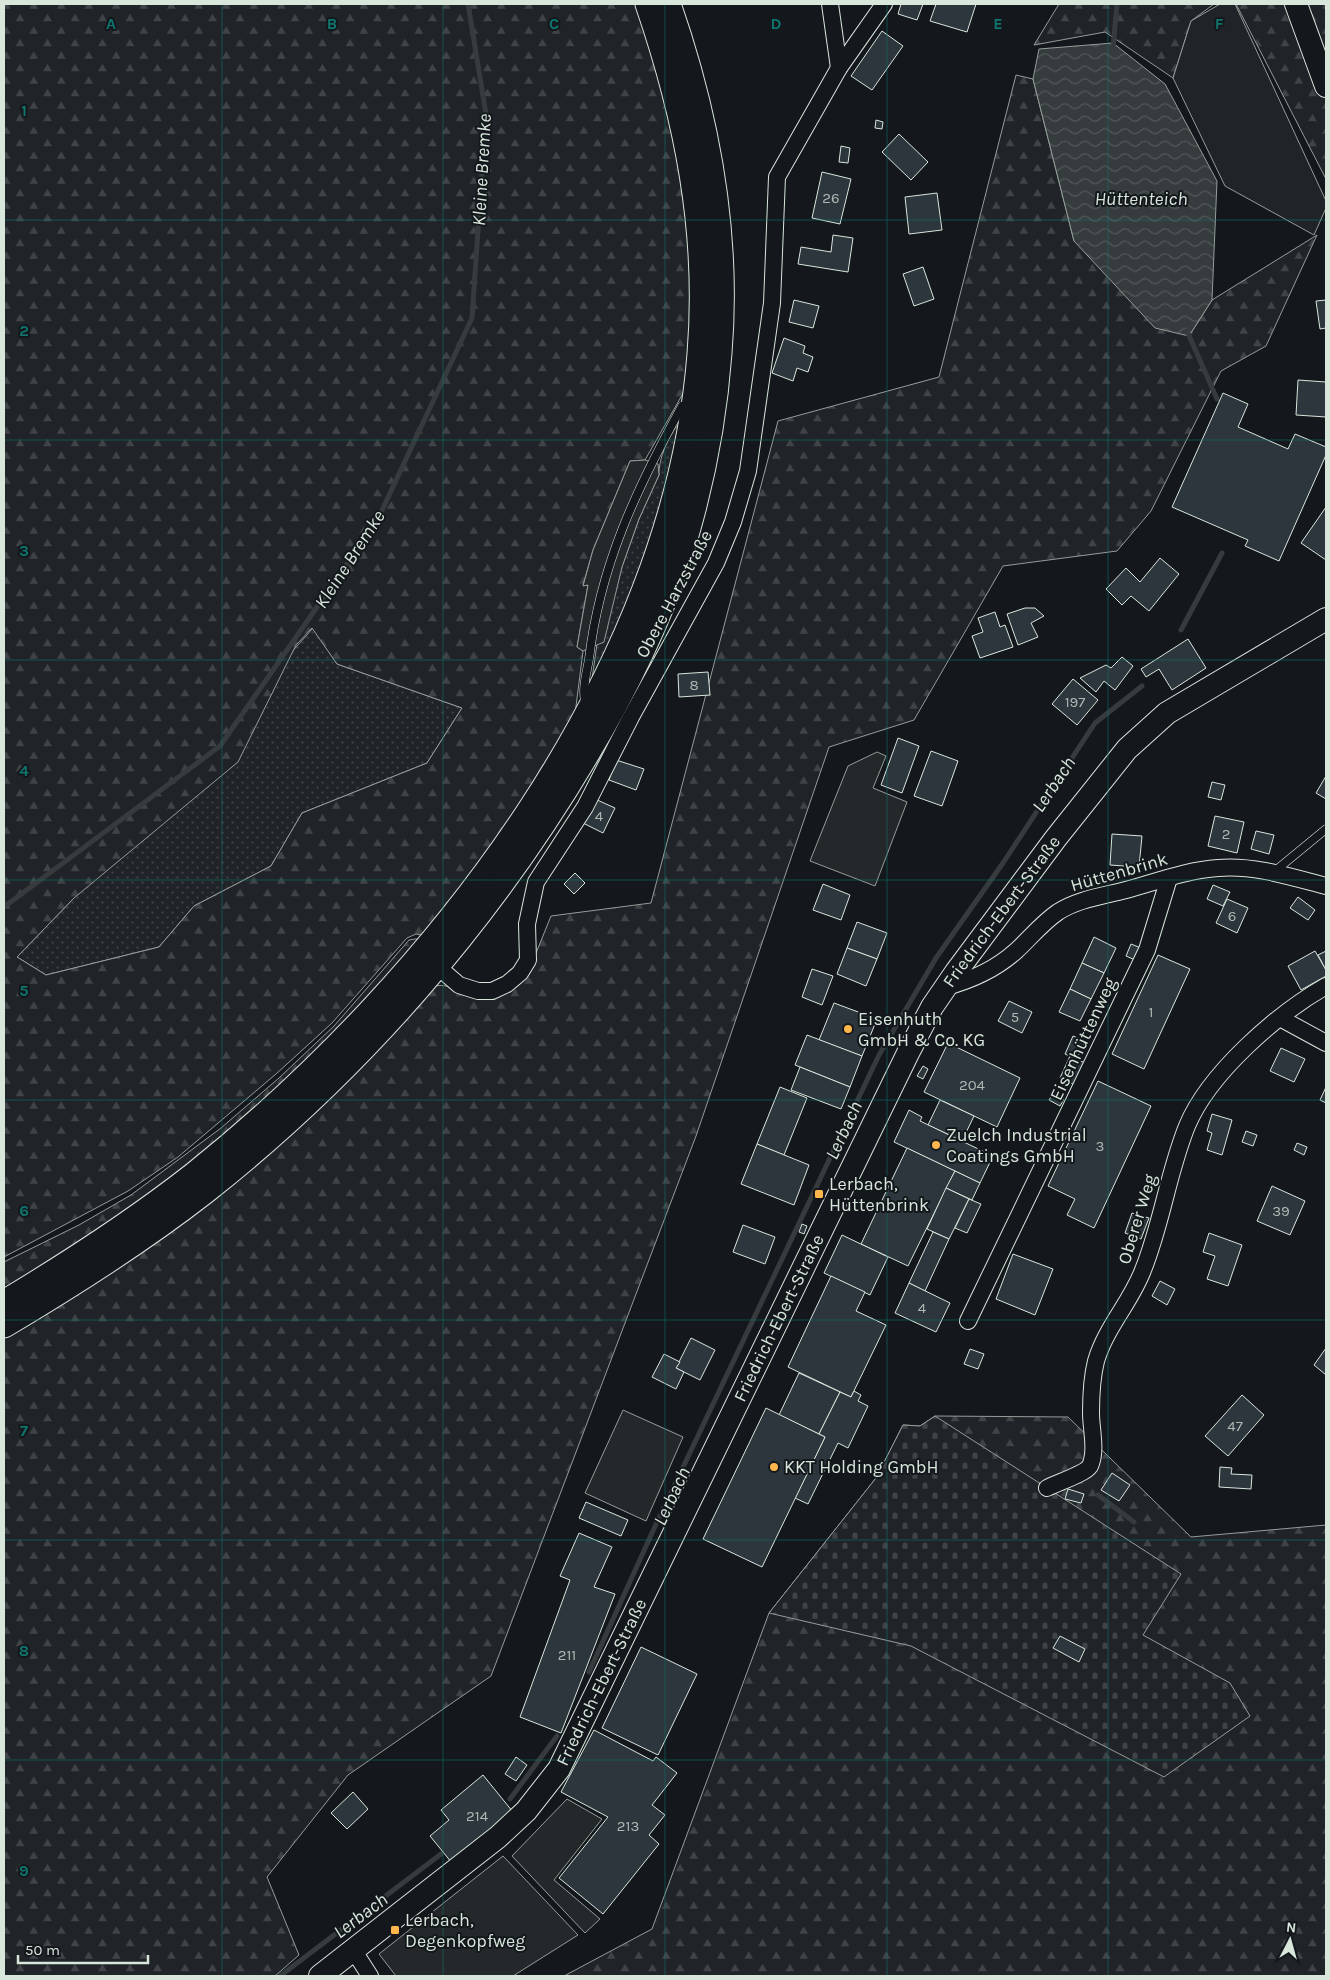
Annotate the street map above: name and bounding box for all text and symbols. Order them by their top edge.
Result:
text: A [106,14,116,33]
text: B [327,14,337,33]
text: C [549,14,559,33]
text: D [771,14,782,33]
text: E [993,14,1003,33]
text: F [1215,14,1224,33]
text: 1 [21,101,27,120]
water label: Kleine Bremke [468,113,496,227]
water label: Hüttenteich [1094,188,1188,210]
house number: 26 [822,189,840,207]
text: 2 [19,321,29,340]
water label: Kleine Bremke [310,506,390,613]
street label: Obere Harzstraße [631,526,717,662]
text: 3 [19,541,29,560]
house number: 8 [689,676,699,694]
house number: 197 [1065,693,1085,711]
water label: Lerbach [1027,753,1080,816]
text: 4 [19,761,29,780]
house number: 4 [595,807,604,825]
house number: 2 [1222,825,1230,843]
street label: Friedrich-Ebert-Straße [938,831,1065,992]
street label: Hüttenbrink [1068,848,1170,896]
house number: 6 [1228,907,1236,925]
street label: Eisenhüttenweg [1045,974,1121,1104]
text: 5 [19,981,29,1000]
house number: 1 [1149,1003,1153,1021]
place label: Eisenhuth GmbH & Co. KG [858,1008,985,1051]
house number: 5 [1011,1008,1019,1026]
marker: Eisenhuth GmbH & Co. KG [842,1023,854,1035]
house number: 204 [959,1076,986,1094]
water label: Lerbach [821,1098,867,1163]
place label: Zuelch Industrial Coatings GmbH [946,1124,1087,1167]
house number: 3 [1096,1137,1104,1155]
marker: Zuelch Industrial Coatings GmbH [930,1139,942,1151]
street label: Oberer Weg [1113,1171,1161,1267]
place label: Lerbach, Hüttenbrink [829,1173,929,1216]
marker: Lerbach, Hüttenbrink [813,1188,825,1200]
text: 6 [19,1201,29,1220]
house number: 39 [1272,1202,1290,1220]
street label: Friedrich-Ebert-Straße [729,1231,829,1406]
house number: 4 [918,1299,927,1317]
house number: 47 [1227,1417,1243,1435]
text: 7 [20,1421,28,1440]
place label: KKT Holding GmbH [784,1456,939,1478]
marker: KKT Holding GmbH [768,1461,780,1473]
water label: Lerbach [649,1464,695,1529]
street label: Friedrich-Ebert-Straße [551,1595,651,1770]
text: 8 [19,1641,29,1660]
house number: 211 [558,1646,576,1664]
house number: 214 [466,1807,489,1825]
house number: 213 [617,1817,639,1835]
text: 9 [19,1861,29,1880]
water label: Lerbach [329,1888,392,1943]
place label: Lerbach, Degenkopfweg [405,1909,526,1952]
north arrow [1265,1915,1315,1965]
text: N [1285,1919,1297,1937]
marker: Lerbach, Degenkopfweg [389,1924,401,1936]
scale bar [18,1932,148,1964]
text: 50 m [25,1941,60,1959]

